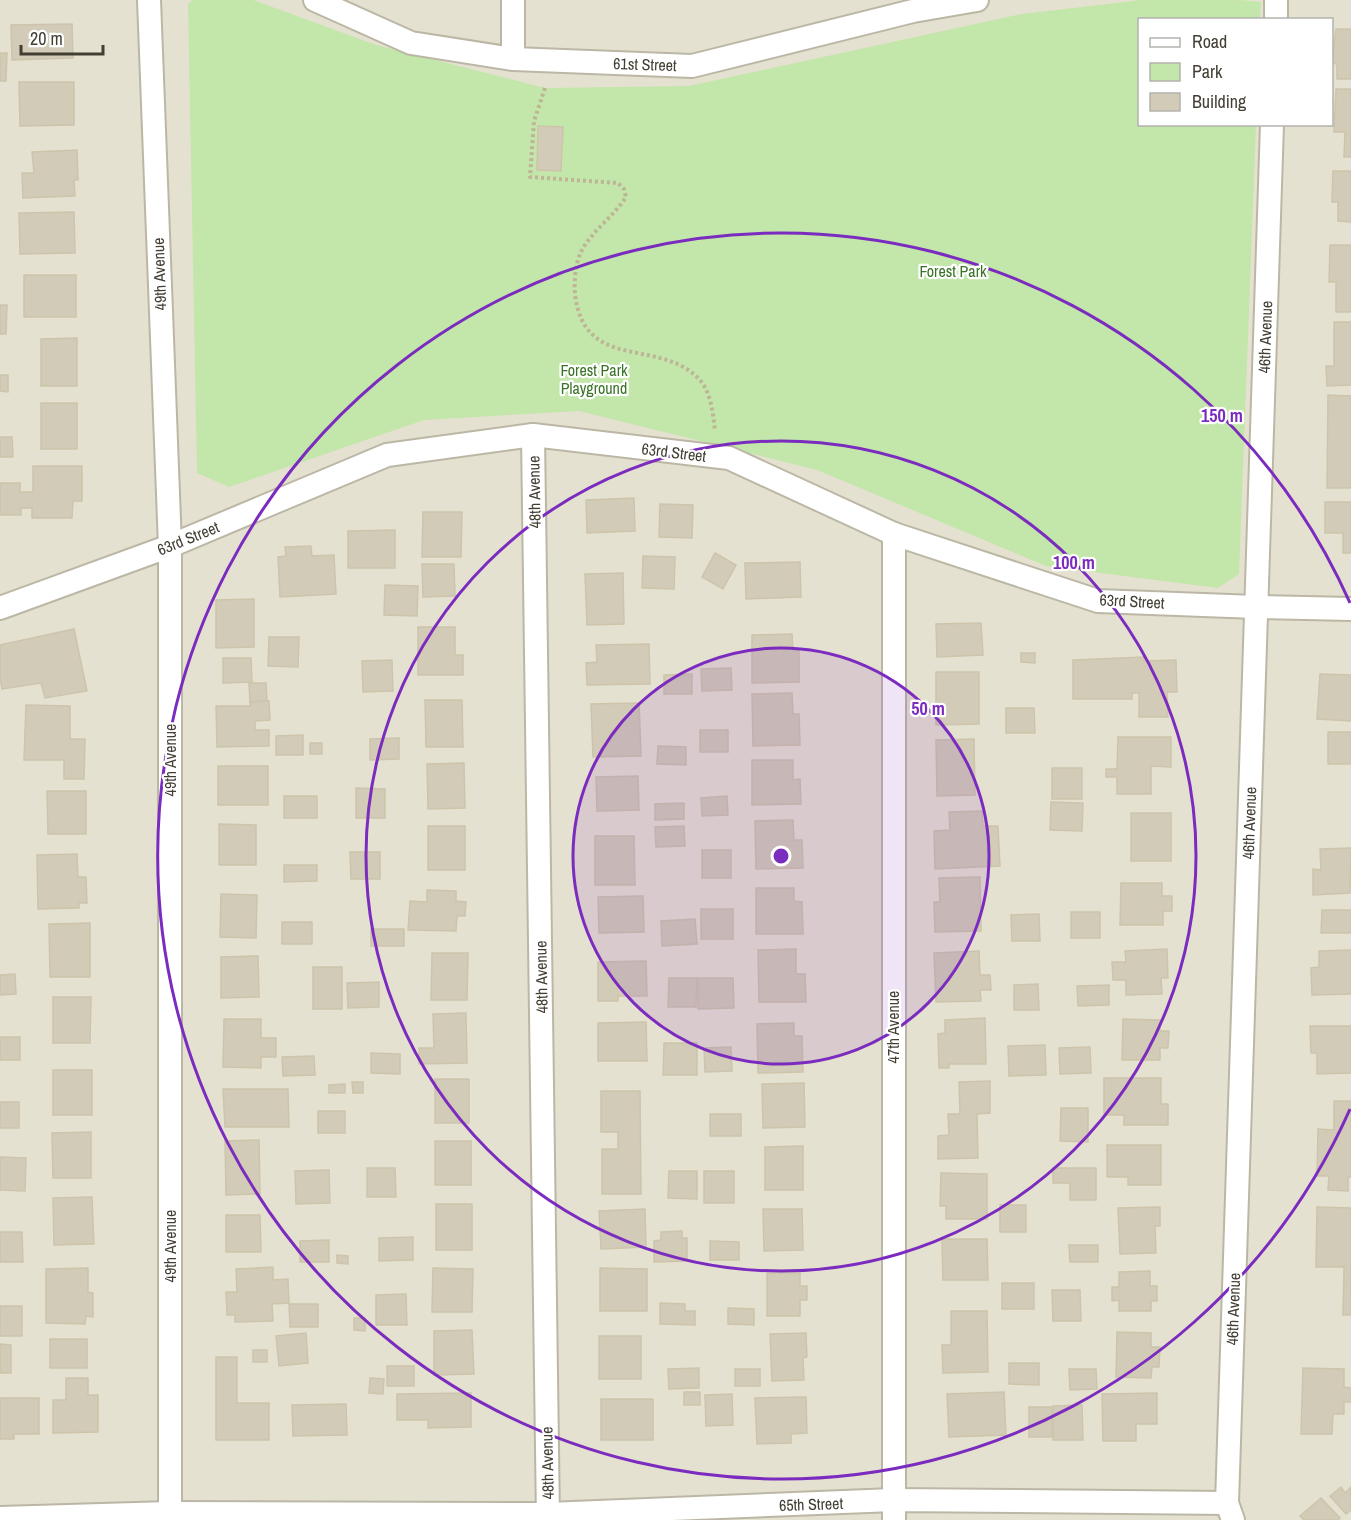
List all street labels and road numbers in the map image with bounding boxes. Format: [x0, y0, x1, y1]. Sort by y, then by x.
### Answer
street label: 61st Street [613, 52, 677, 76]
street label: 49th Avenue [147, 237, 171, 311]
street label: 46th Avenue [1253, 300, 1277, 374]
street label: 63rd Street [640, 437, 708, 467]
street label: 48th Avenue [522, 455, 546, 529]
street label: 63rd Street [154, 516, 223, 560]
street label: 63rd Street [1099, 588, 1165, 614]
street label: 49th Avenue [159, 724, 181, 796]
street label: 46th Avenue [1237, 786, 1261, 860]
street label: 48th Avenue [529, 940, 553, 1014]
street label: 47th Avenue [882, 991, 904, 1063]
street label: 49th Avenue [159, 1210, 181, 1282]
street label: 46th Avenue [1221, 1272, 1245, 1346]
street label: 48th Avenue [535, 1426, 559, 1500]
street label: 65th Street [779, 1492, 844, 1516]

